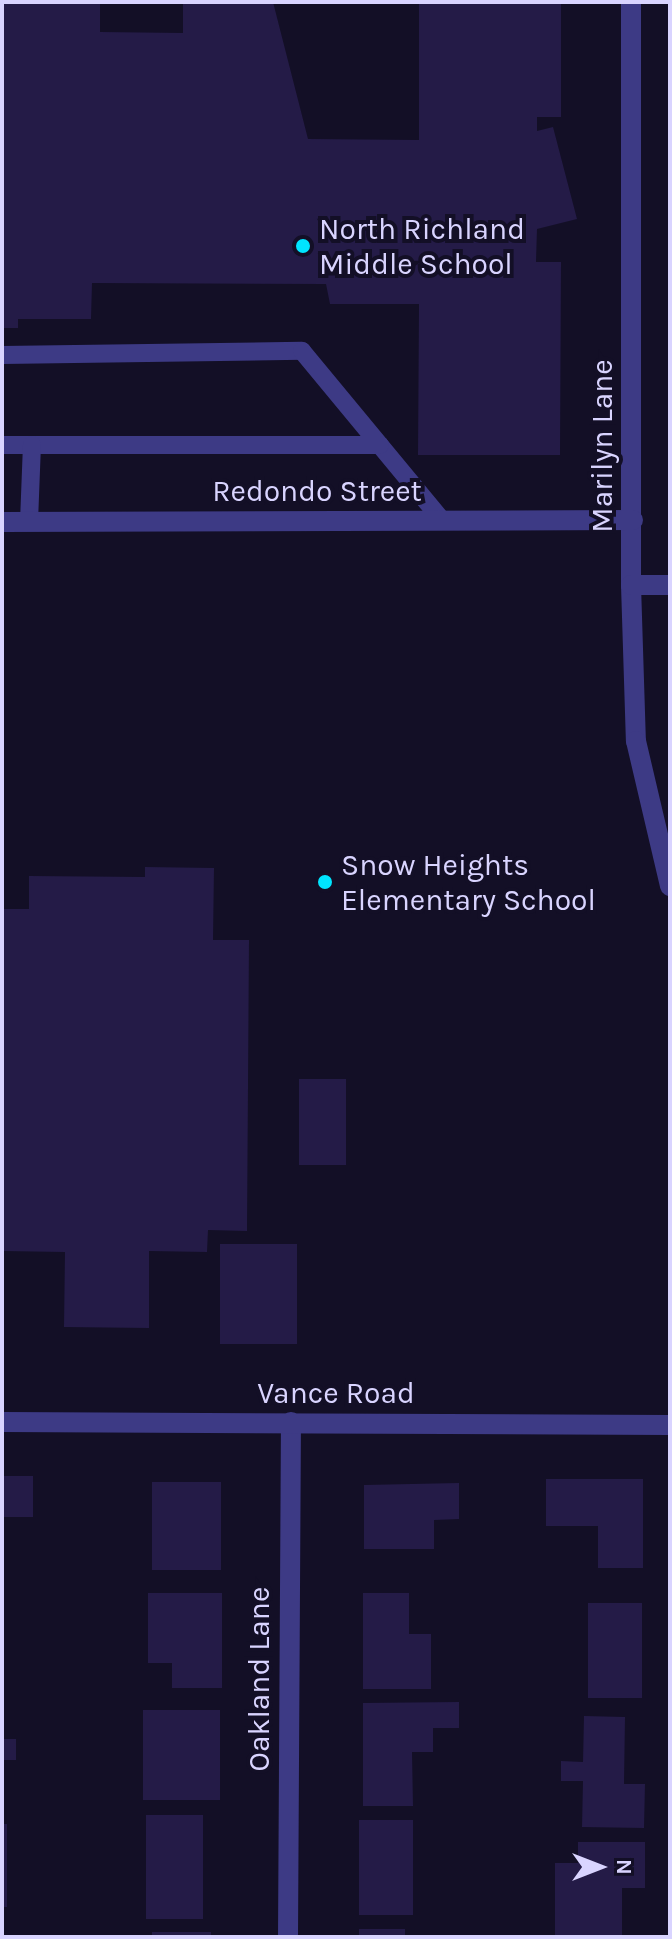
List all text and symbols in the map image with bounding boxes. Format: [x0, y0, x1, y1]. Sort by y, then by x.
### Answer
place label: North Richland Middle School [319, 211, 525, 282]
marker: North Richland Middle School [294, 237, 312, 255]
street label: Marilyn Lane [584, 359, 620, 533]
street label: Redondo Street [212, 473, 422, 509]
place label: Snow Heights Elementary School [341, 847, 596, 918]
marker: Snow Heights Elementary School [316, 873, 334, 891]
street label: Vance Road [257, 1375, 415, 1411]
street label: Oakland Lane [241, 1587, 277, 1771]
north arrow [560, 1827, 640, 1907]
text: N [611, 1859, 637, 1875]

